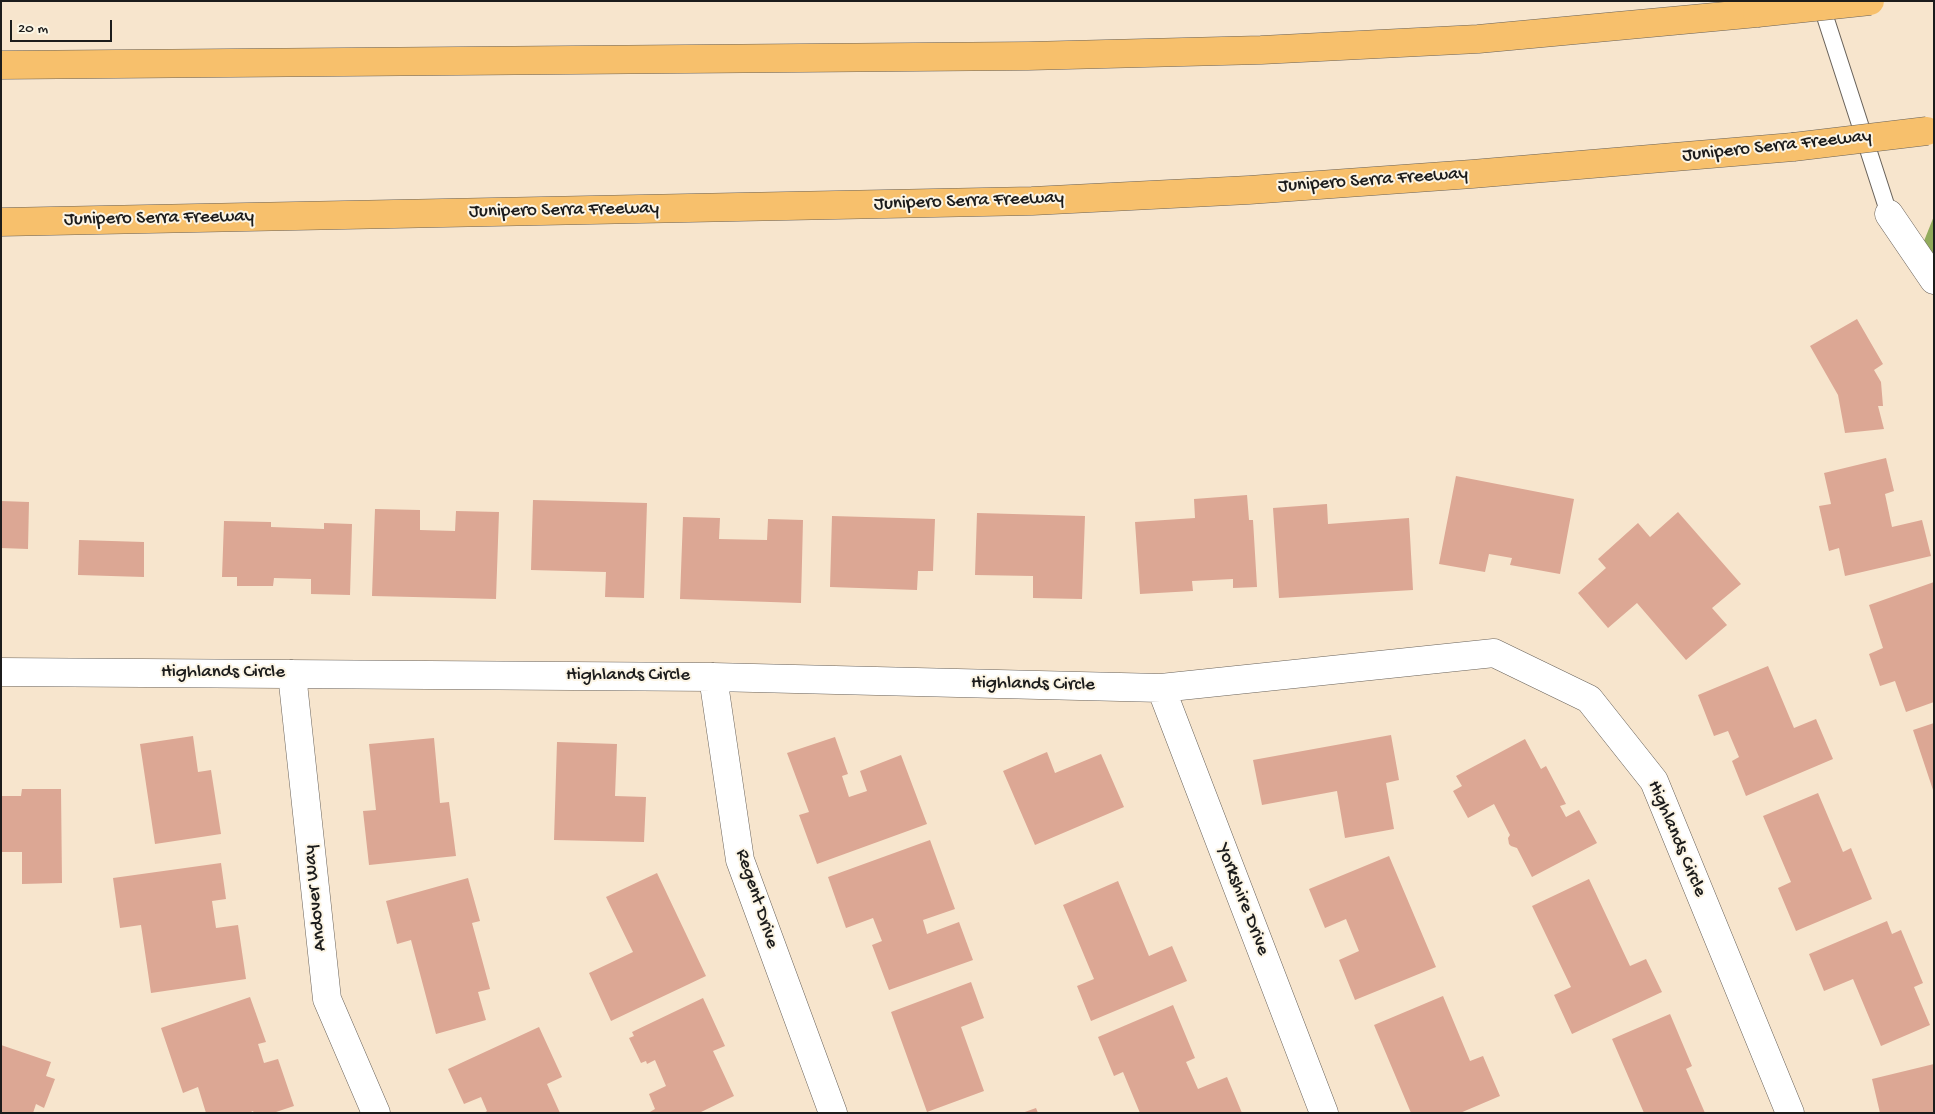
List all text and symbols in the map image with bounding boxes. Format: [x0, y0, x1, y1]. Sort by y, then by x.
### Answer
scale bar [12, 10, 115, 42]
text: 20 m [18, 20, 48, 38]
street label: Junipero Serra Freeway [1681, 126, 1873, 168]
street label: Junipero Serra Freeway [1277, 163, 1469, 199]
street label: Junipero Serra Freeway [874, 187, 1064, 217]
street label: Junipero Serra Freeway [469, 198, 659, 224]
street label: Junipero Serra Freeway [64, 206, 254, 232]
street label: Highlands Circle [161, 662, 285, 684]
street label: Highlands Circle [566, 665, 690, 687]
street label: Highlands Circle [971, 673, 1095, 697]
street label: Highlands Circle [1641, 777, 1711, 901]
street label: Yorkshire Drive [1210, 841, 1274, 959]
street label: Andover Way [299, 844, 333, 952]
street label: Regent Drive [729, 846, 783, 952]

